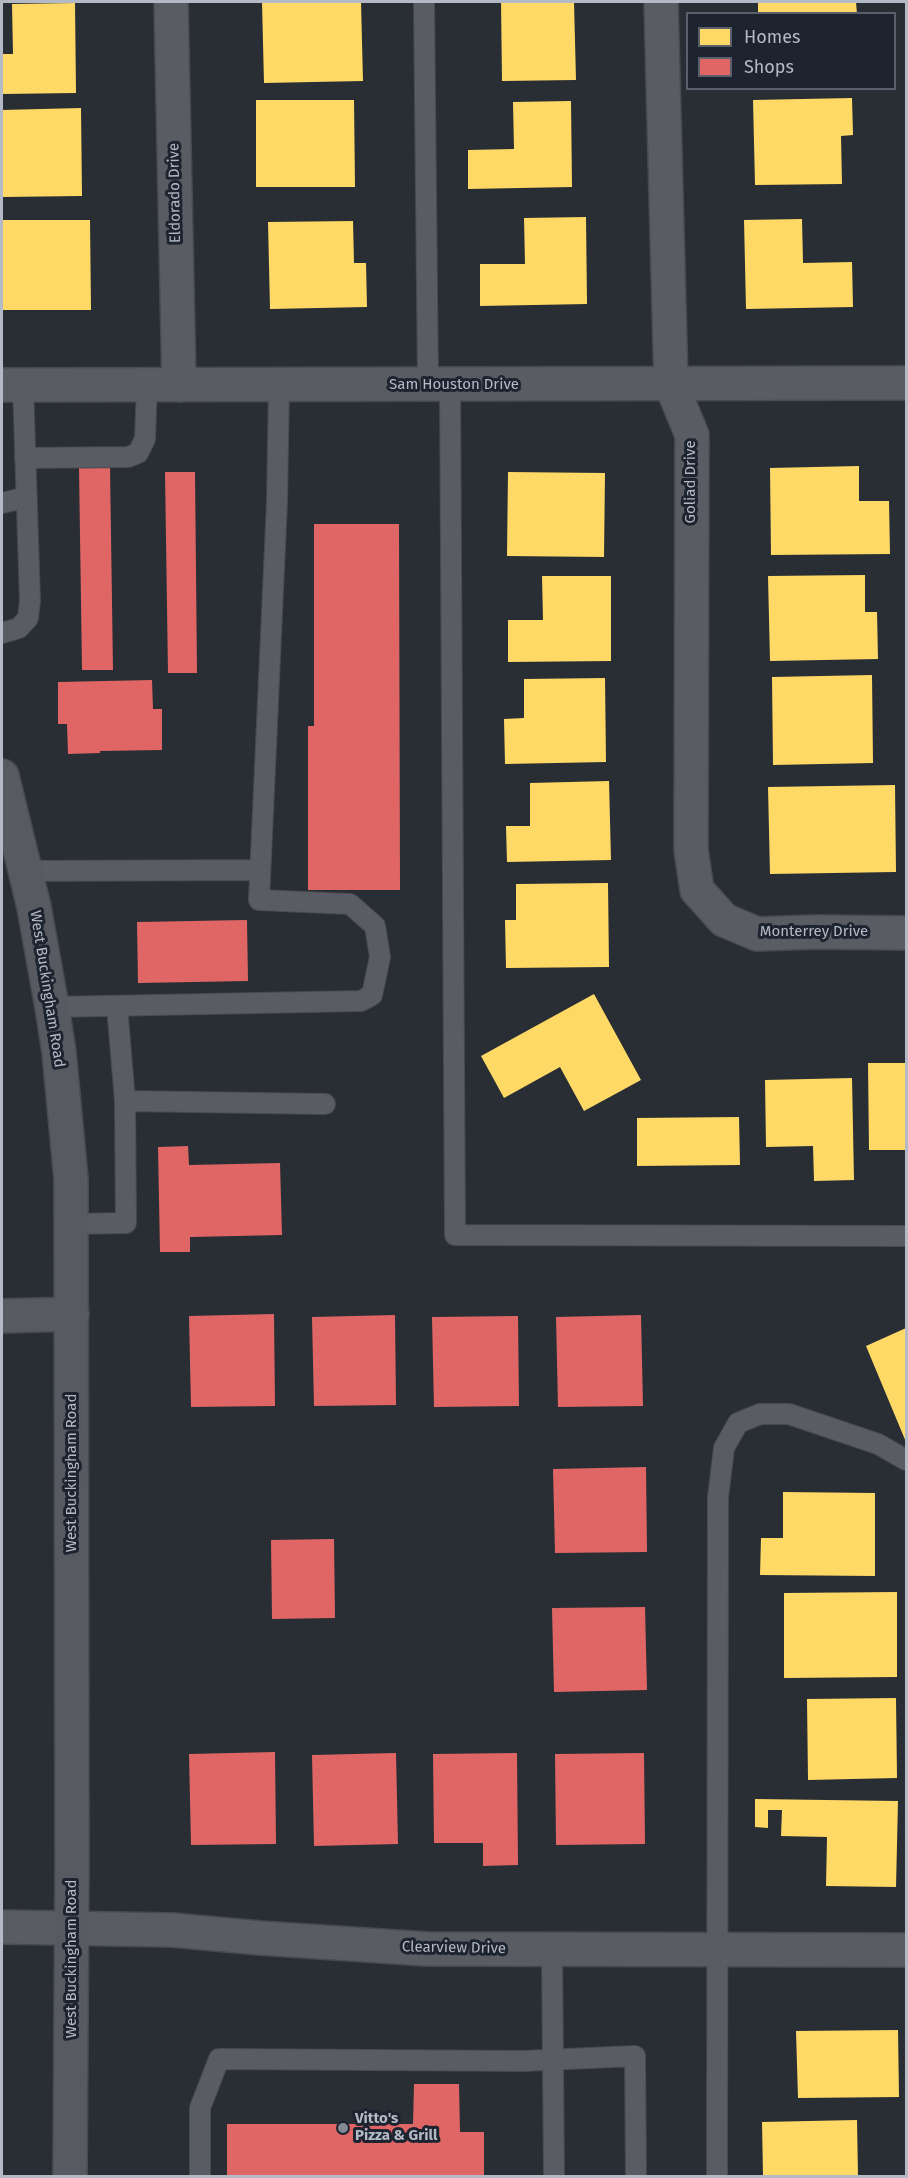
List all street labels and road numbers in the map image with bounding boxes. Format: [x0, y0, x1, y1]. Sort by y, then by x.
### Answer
street label: Eldorado Drive [165, 143, 185, 243]
street label: Sam Houston Drive [389, 376, 519, 394]
street label: Goliad Drive [682, 440, 700, 524]
street label: West Buckingham Road [26, 909, 68, 1069]
street label: Monterrey Drive [760, 923, 868, 941]
street label: West Buckingham Road [63, 1394, 81, 1552]
street label: West Buckingham Road [63, 1880, 81, 2038]
street label: Clearview Drive [402, 1938, 506, 1958]

